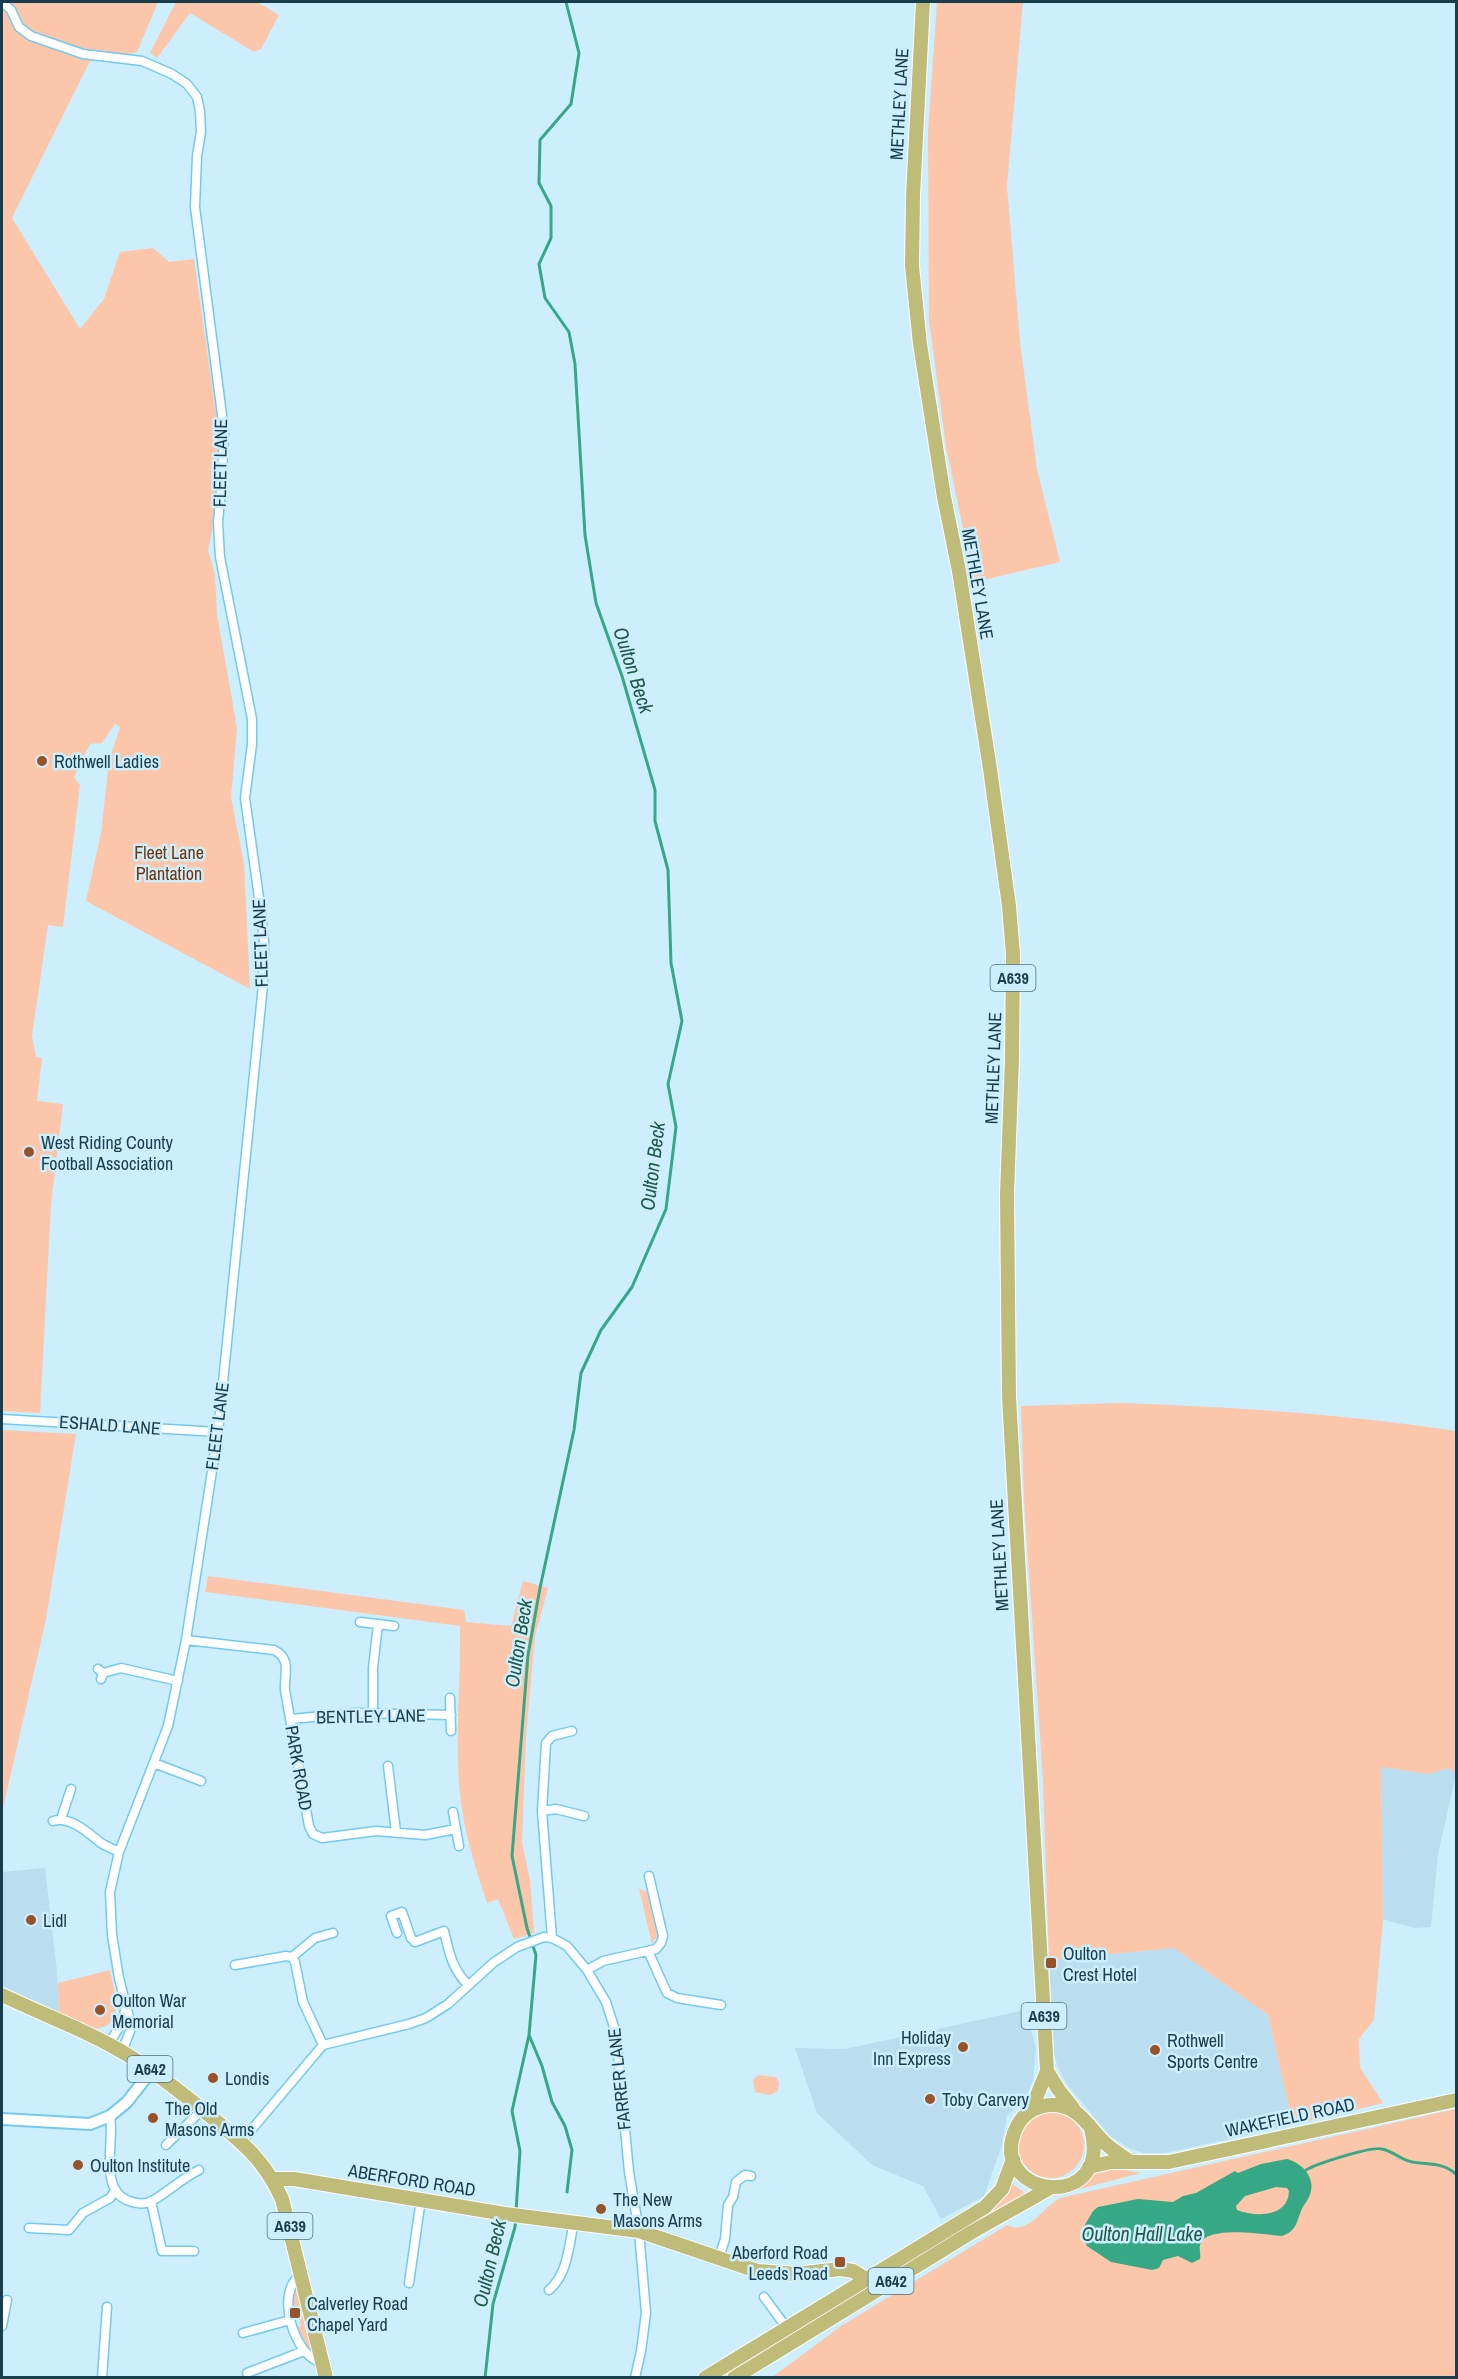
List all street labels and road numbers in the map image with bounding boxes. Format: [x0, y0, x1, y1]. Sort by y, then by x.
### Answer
street label: METHLEY LANE [884, 47, 914, 161]
street label: FLEET LANE [207, 419, 233, 507]
street label: METHLEY LANE [956, 527, 1000, 641]
street label: FLEET LANE [246, 898, 274, 988]
road number: A639 [990, 965, 1036, 991]
street label: METHLEY LANE [979, 1012, 1007, 1124]
street label: FLEET LANE [199, 1381, 235, 1471]
street label: ESHALD LANE [58, 1409, 162, 1441]
street label: METHLEY LANE [984, 1498, 1014, 1612]
street label: BENTLEY LANE [316, 1703, 426, 1729]
street label: PARK ROAD [279, 1724, 319, 1812]
road number: A639 [1022, 2003, 1066, 2029]
street label: FARRER LANE [601, 2027, 637, 2131]
road number: A642 [128, 2056, 172, 2082]
street label: WAKEFIELD ROAD [1223, 2091, 1357, 2143]
street label: ABERFORD ROAD [345, 2157, 478, 2202]
road number: A639 [268, 2213, 312, 2239]
road number: A642 [868, 2268, 914, 2294]

